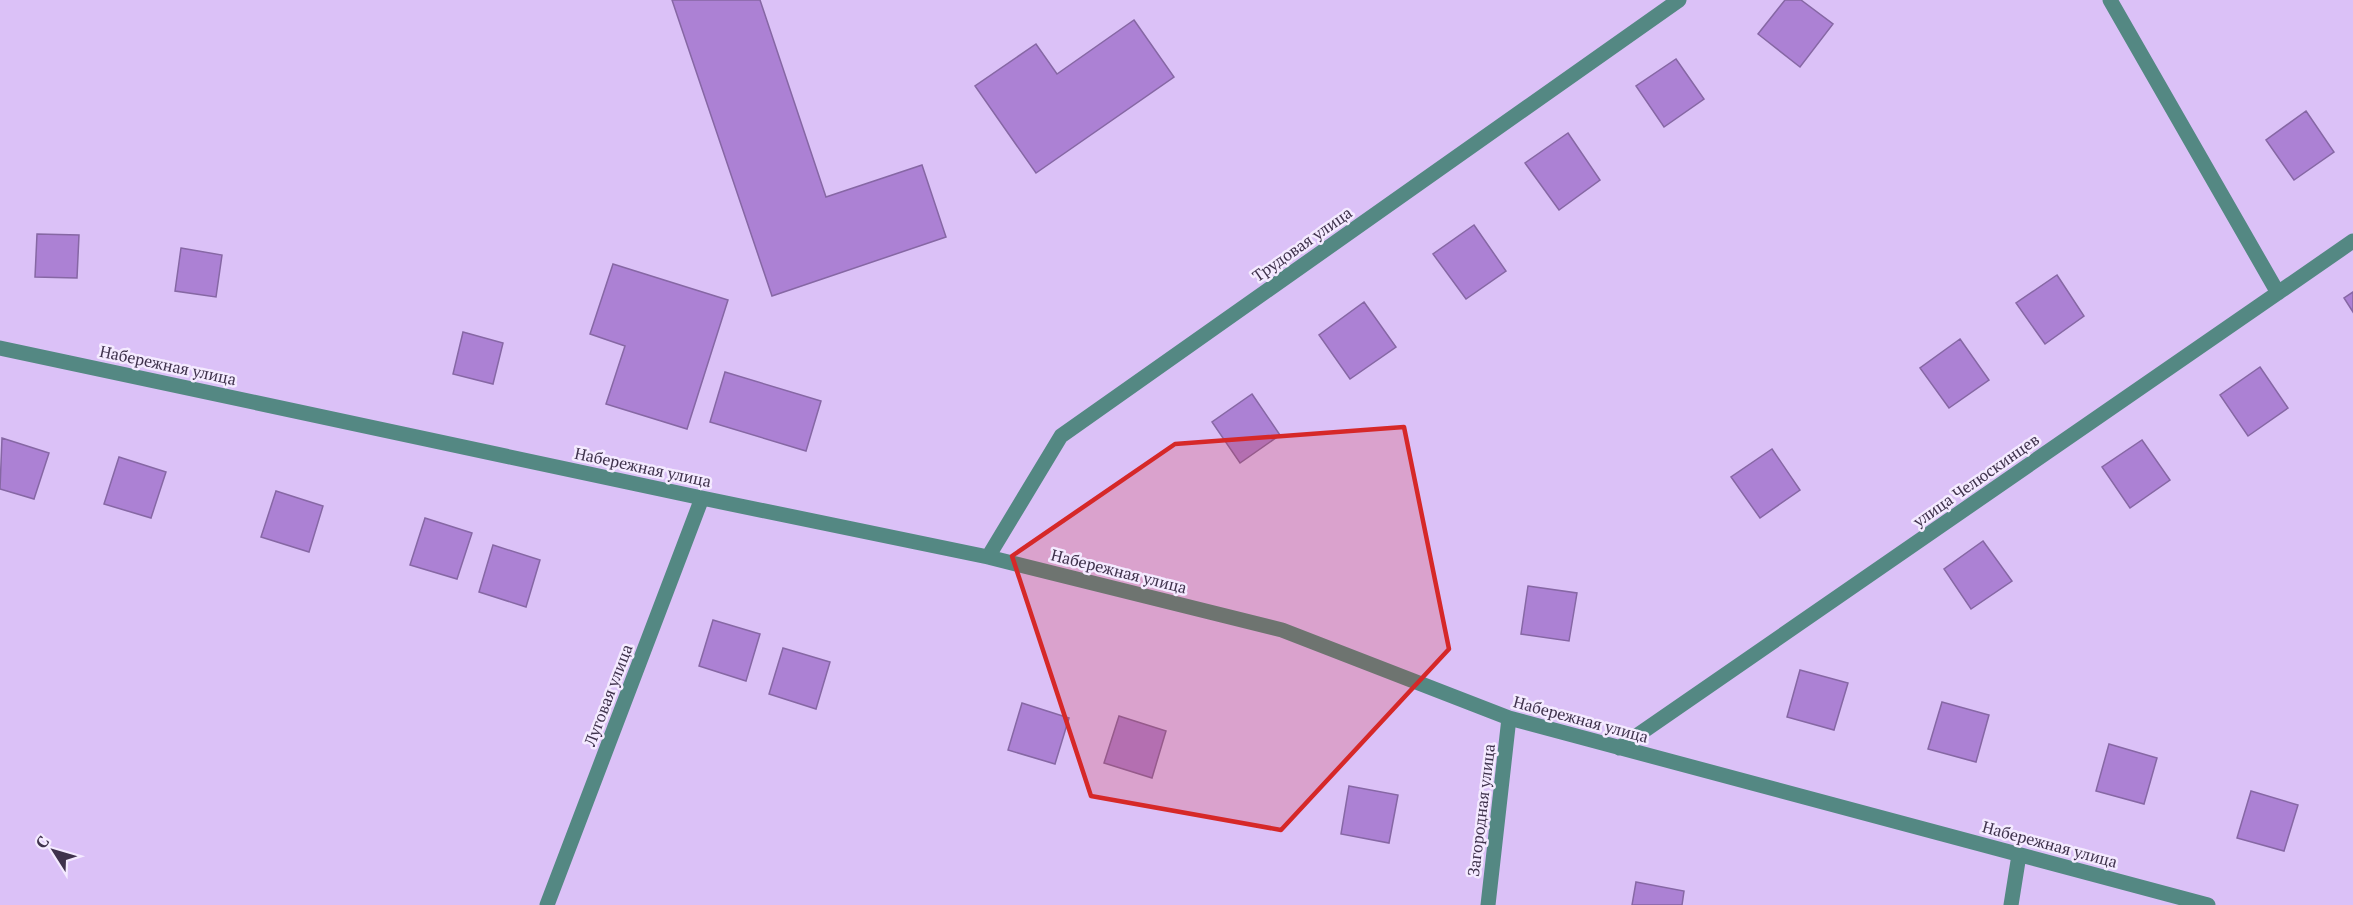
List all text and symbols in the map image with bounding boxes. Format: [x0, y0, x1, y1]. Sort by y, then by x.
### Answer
street label: Трудовая улица [1248, 201, 1356, 287]
street label: Набережная улица [98, 340, 238, 390]
street label: улица Челюскинцев [1908, 428, 2043, 532]
street label: Набережная улица [573, 442, 713, 492]
street label: Набережная улица [1049, 543, 1189, 599]
street label: Луговая улица [578, 641, 637, 750]
street label: Набережная улица [1511, 690, 1651, 748]
street label: Загородная улица [1462, 742, 1500, 878]
street label: Набережная улица [1980, 815, 2120, 873]
north arrow [24, 821, 84, 881]
text: С [30, 831, 54, 853]

